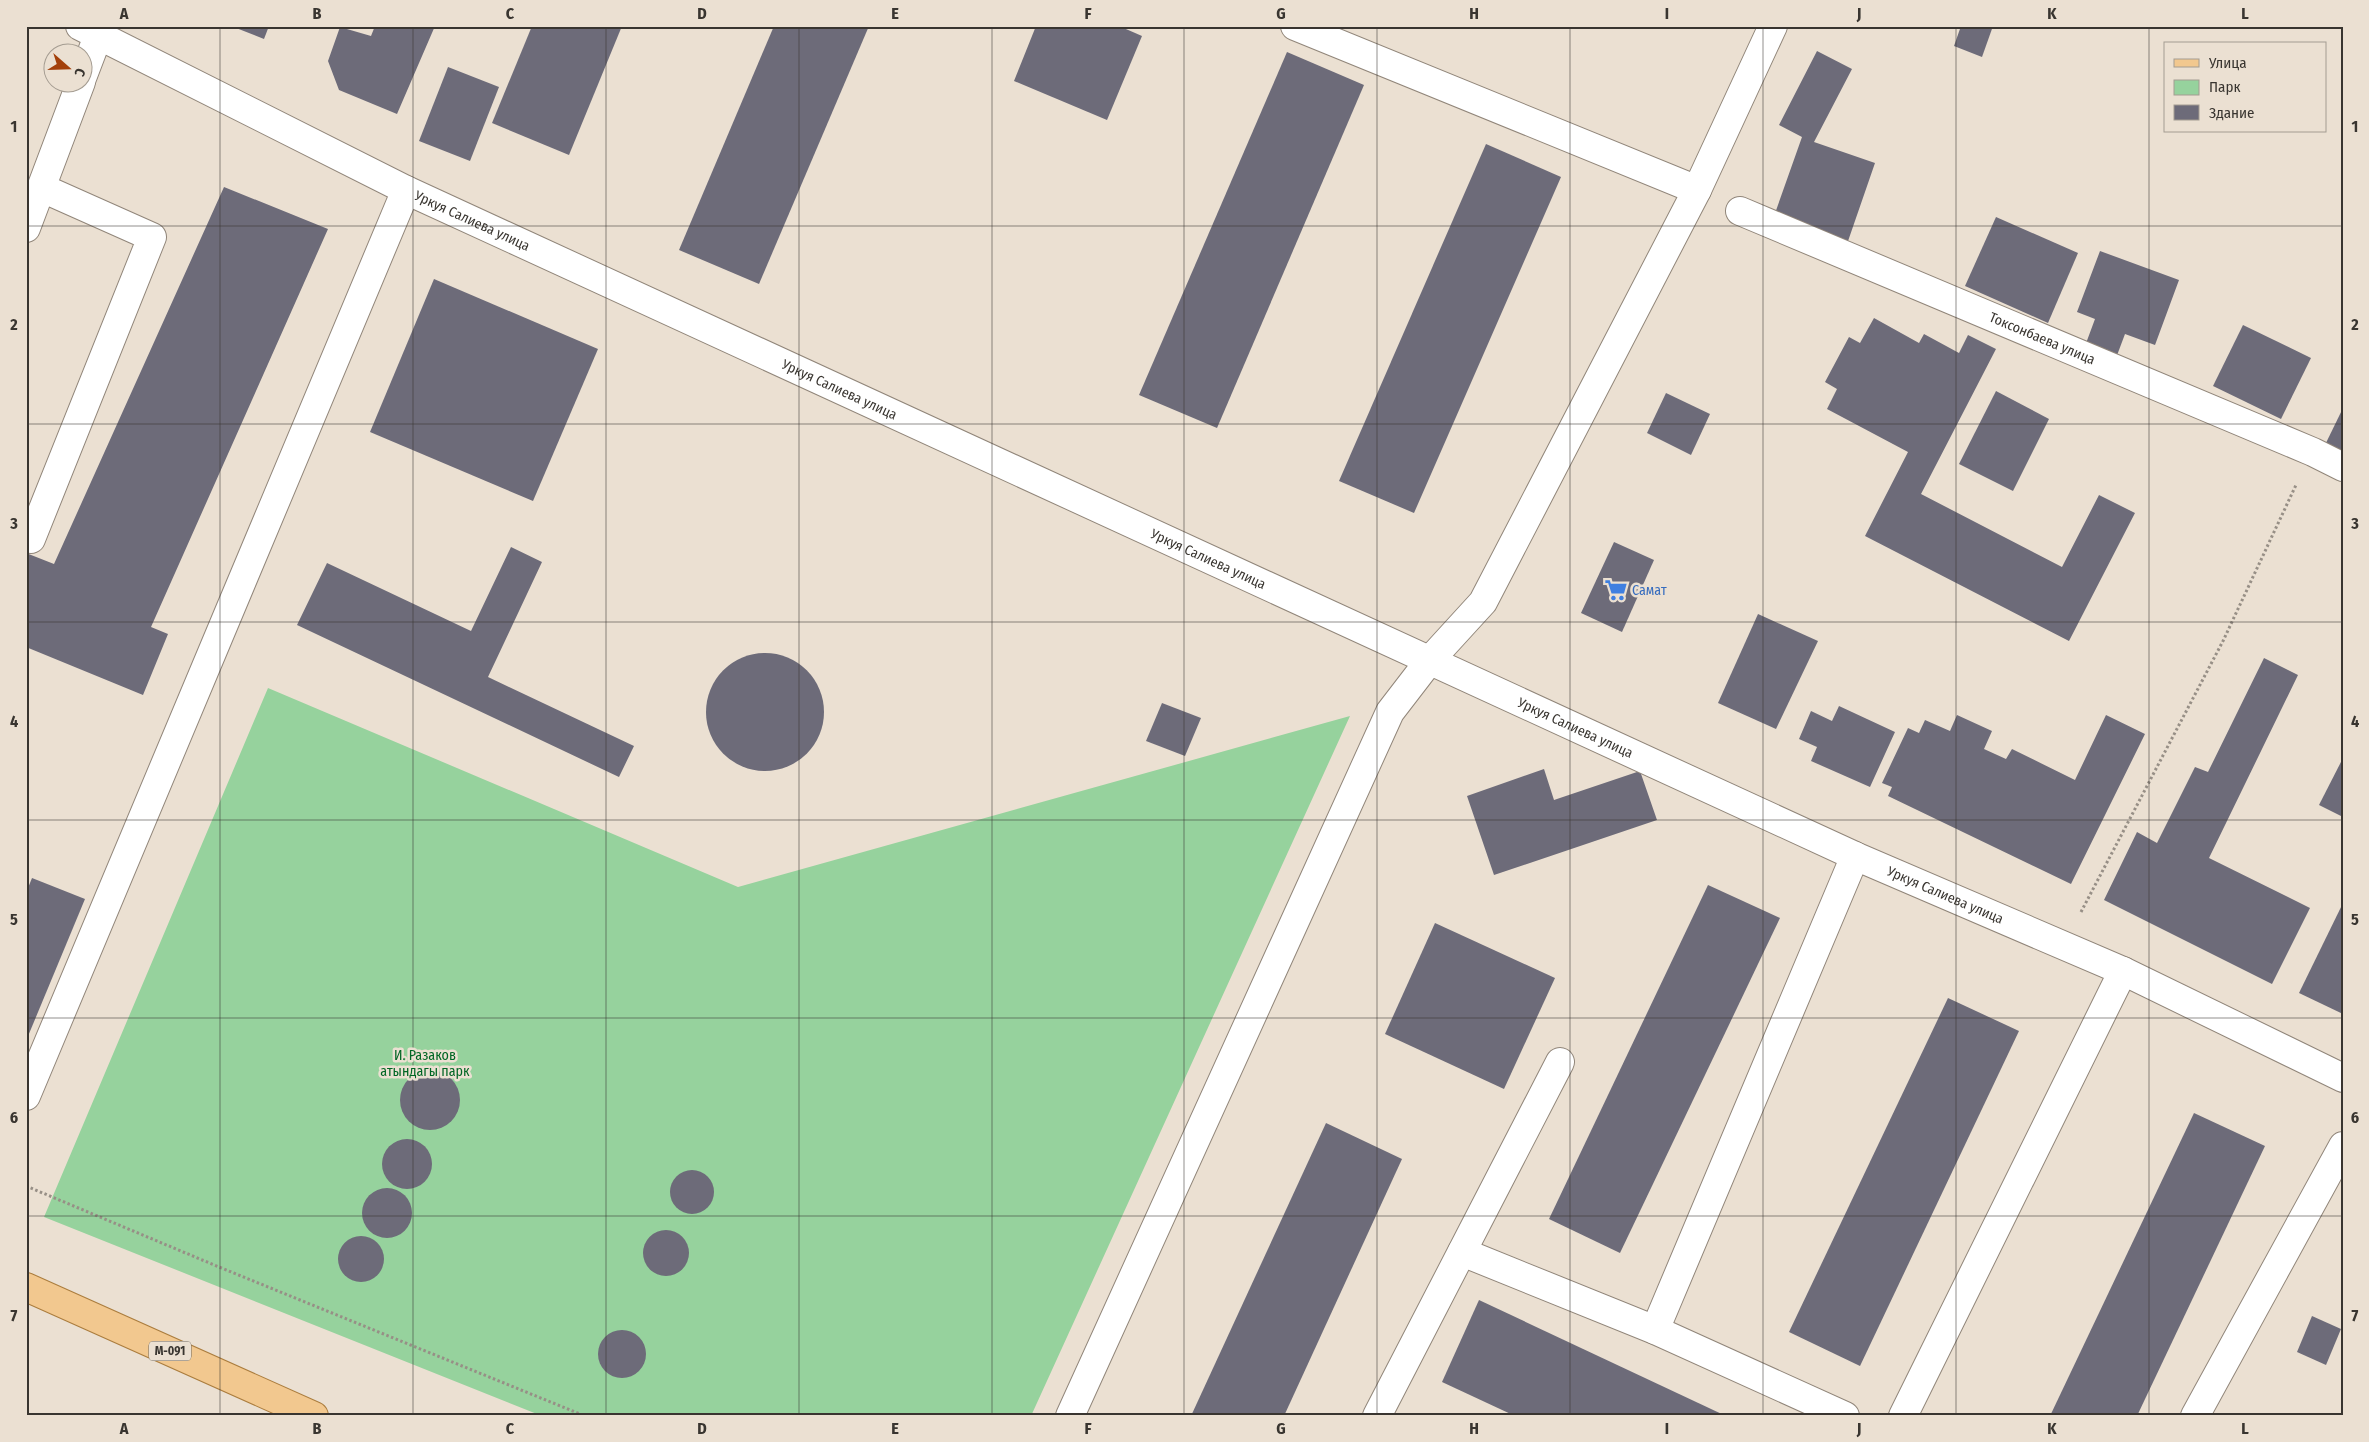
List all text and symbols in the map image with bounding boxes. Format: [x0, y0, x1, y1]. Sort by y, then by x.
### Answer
text: A [119, 4, 129, 23]
text: B [313, 4, 322, 23]
text: C [506, 4, 515, 23]
text: D [697, 4, 707, 23]
text: E [891, 4, 899, 23]
text: F [1084, 4, 1092, 23]
text: G [1276, 4, 1286, 23]
text: H [1469, 4, 1479, 23]
text: I [1665, 4, 1669, 23]
text: J [1856, 4, 1861, 23]
text: K [2047, 4, 2057, 23]
text: L [2241, 4, 2249, 23]
north arrow [42, 42, 92, 92]
legend [2164, 42, 2326, 132]
text: Улица [2208, 54, 2247, 72]
text: С [70, 66, 89, 79]
text: Парк [2209, 78, 2240, 96]
text: Здание [2209, 104, 2255, 122]
text: 1 [11, 117, 17, 136]
text: 1 [2352, 117, 2358, 136]
street label: Уркуя Салиева улица [411, 186, 533, 254]
street label: Токсонбаева улица [1987, 308, 2098, 368]
text: 2 [9, 315, 18, 334]
text: 2 [2350, 315, 2359, 334]
street label: Уркуя Салиева улица [778, 355, 900, 423]
text: 3 [9, 514, 18, 533]
text: 3 [2350, 514, 2359, 533]
street label: Уркуя Салиева улица [1147, 525, 1269, 593]
supermarket icon: Самат [1603, 577, 1629, 603]
place label: Самат [1632, 582, 1667, 599]
street label: Уркуя Салиева улица [1514, 693, 1636, 761]
text: 4 [10, 712, 18, 731]
text: 4 [2351, 712, 2359, 731]
street label: Уркуя Салиева улица [1884, 862, 2006, 927]
text: 5 [10, 910, 18, 929]
text: 5 [2351, 910, 2359, 929]
park label: И. Разаков атындагы парк [380, 1047, 470, 1080]
text: 6 [10, 1108, 18, 1127]
text: 6 [2351, 1108, 2359, 1127]
text: 7 [11, 1306, 18, 1325]
text: 7 [2352, 1306, 2359, 1325]
road number: М-091 [149, 1342, 191, 1360]
text: A [119, 1419, 129, 1438]
text: B [313, 1419, 322, 1438]
text: C [506, 1419, 515, 1438]
text: D [697, 1419, 707, 1438]
text: E [891, 1419, 899, 1438]
text: F [1084, 1419, 1092, 1438]
text: G [1276, 1419, 1286, 1438]
text: H [1469, 1419, 1479, 1438]
text: I [1665, 1419, 1669, 1438]
text: J [1856, 1419, 1861, 1438]
text: K [2047, 1419, 2057, 1438]
text: L [2241, 1419, 2249, 1438]

